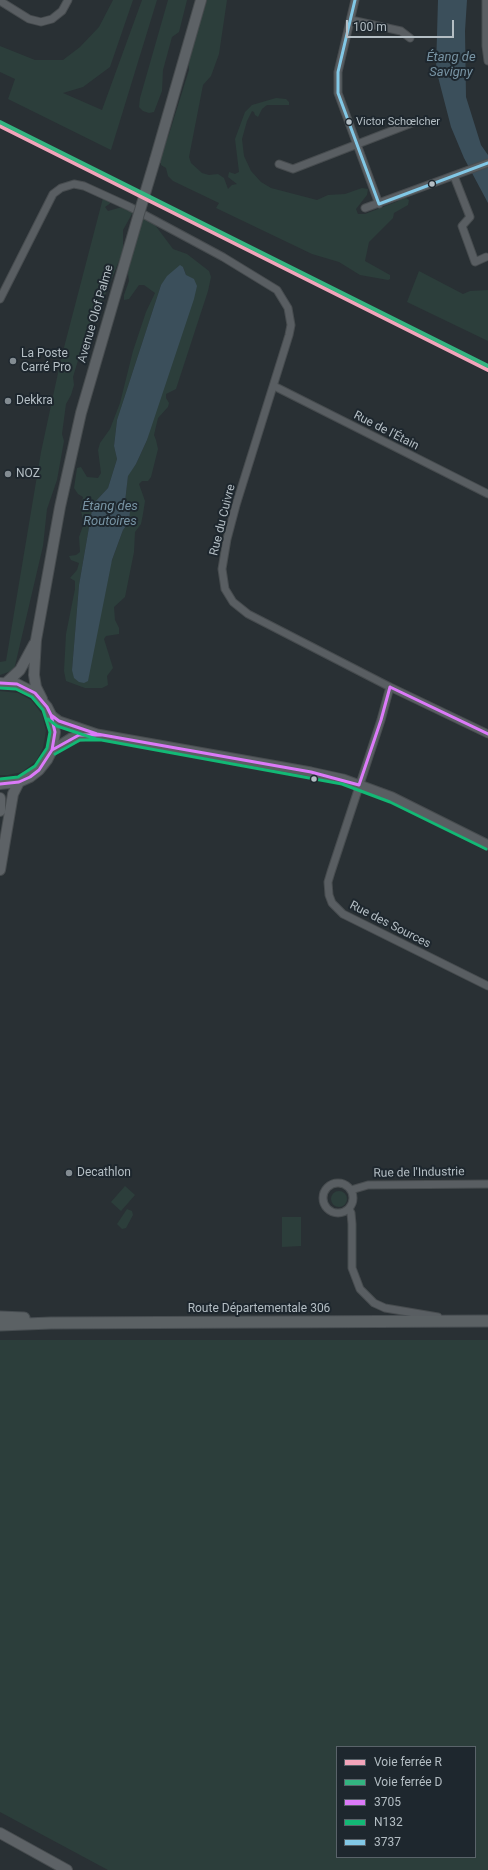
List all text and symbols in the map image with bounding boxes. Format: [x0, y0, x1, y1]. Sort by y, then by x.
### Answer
scale bar [348, 12, 456, 38]
text: 100 m [353, 20, 387, 34]
water label: Étang de Savigny [426, 50, 476, 81]
place label: Victor Schœlcher [356, 115, 440, 129]
marker: Victor Schœlcher [344, 117, 354, 127]
unlabelled marker [427, 179, 437, 189]
street label: Avenue Olof Palme [75, 263, 117, 365]
place label: La Poste Carré Pro [21, 347, 71, 375]
marker: La Poste Carré Pro [8, 356, 18, 366]
place label: Dekkra [16, 394, 53, 408]
marker: Dekkra [3, 396, 13, 406]
street label: Rue de l'Étain [351, 408, 421, 454]
place label: NOZ [16, 467, 40, 481]
marker: NOZ [3, 469, 13, 479]
street label: Rue du Cuivre [207, 483, 239, 557]
water label: Étang des Routoires [82, 499, 138, 530]
unlabelled marker [309, 774, 319, 784]
street label: Rue des Sources [347, 898, 433, 952]
street label: Rue de l'Industrie [373, 1165, 465, 1181]
place label: Decathlon [77, 1166, 131, 1180]
marker: Decathlon [64, 1168, 74, 1178]
street label: Route Départementale 306 [188, 1302, 330, 1316]
legend [336, 1746, 476, 1858]
text: Voie ferrée R [374, 1755, 442, 1769]
text: Voie ferrée D [374, 1775, 442, 1789]
text: 3705 [374, 1795, 401, 1809]
text: N132 [374, 1815, 403, 1829]
text: 3737 [374, 1835, 401, 1849]

